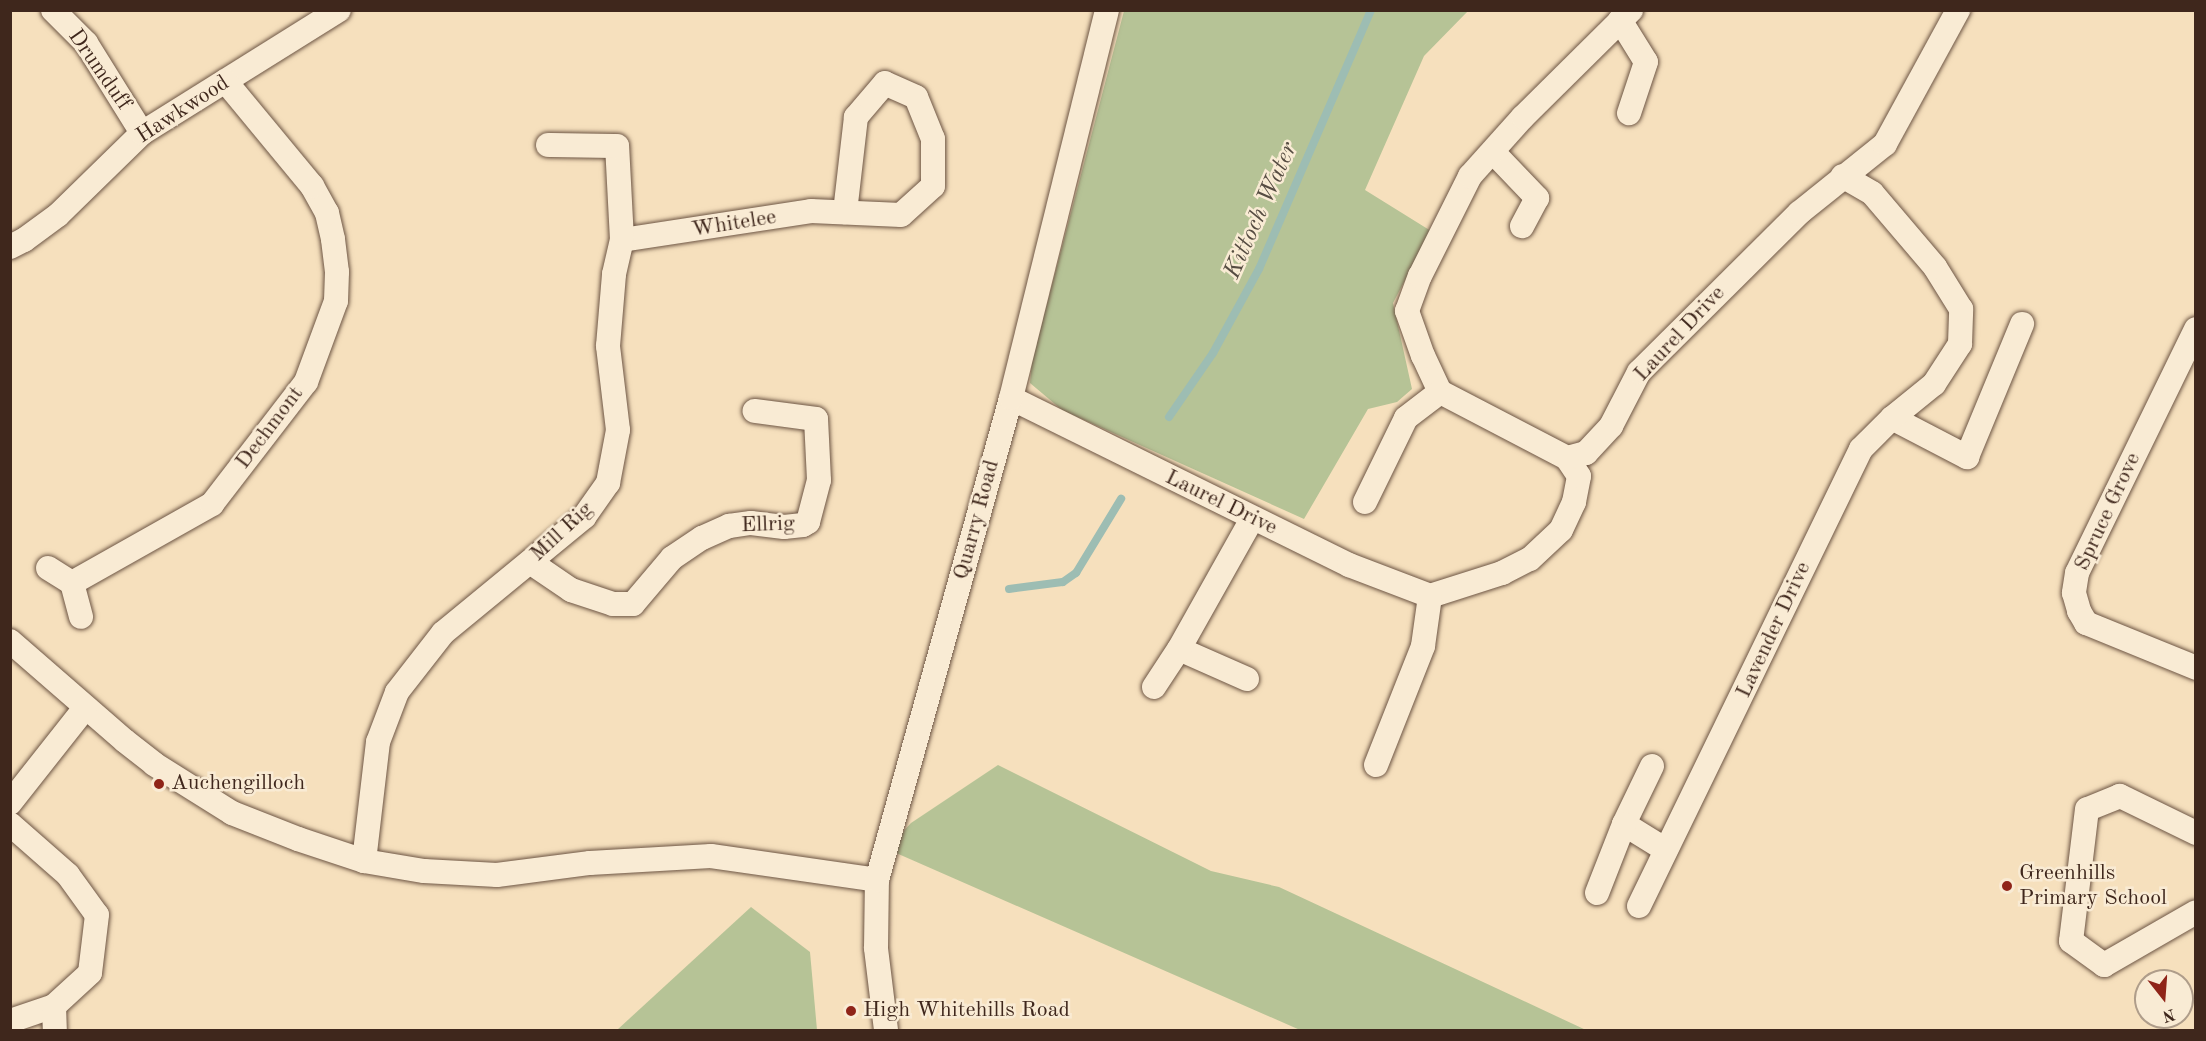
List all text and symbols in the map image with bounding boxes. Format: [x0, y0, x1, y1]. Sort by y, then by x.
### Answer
street label: Drumduff [61, 24, 137, 116]
street label: Hawkwood [132, 70, 234, 150]
water label: Kittoch Water [1219, 138, 1305, 284]
street label: Whitelee [690, 204, 778, 244]
street label: Laurel Drive [1629, 281, 1731, 387]
street label: Dechmont [230, 381, 310, 475]
street label: Spruce Grove [2069, 449, 2147, 575]
street label: Quarry Road [948, 457, 1006, 583]
street label: Laurel Drive [1161, 465, 1281, 541]
street label: Mill Rig [525, 496, 599, 568]
street label: Ellrig [741, 511, 795, 539]
street label: Lavender Drive [1731, 558, 1817, 702]
place label: Auchengilloch [171, 771, 305, 797]
marker: Auchengilloch [152, 777, 166, 791]
place label: Greenhills Primary School [2019, 860, 2167, 912]
marker: Greenhills Primary School [2000, 879, 2014, 893]
north arrow [2134, 969, 2194, 1029]
place label: High Whitehills Road [863, 998, 1070, 1024]
marker: High Whitehills Road [844, 1004, 858, 1018]
text: N [2160, 1005, 2177, 1024]

